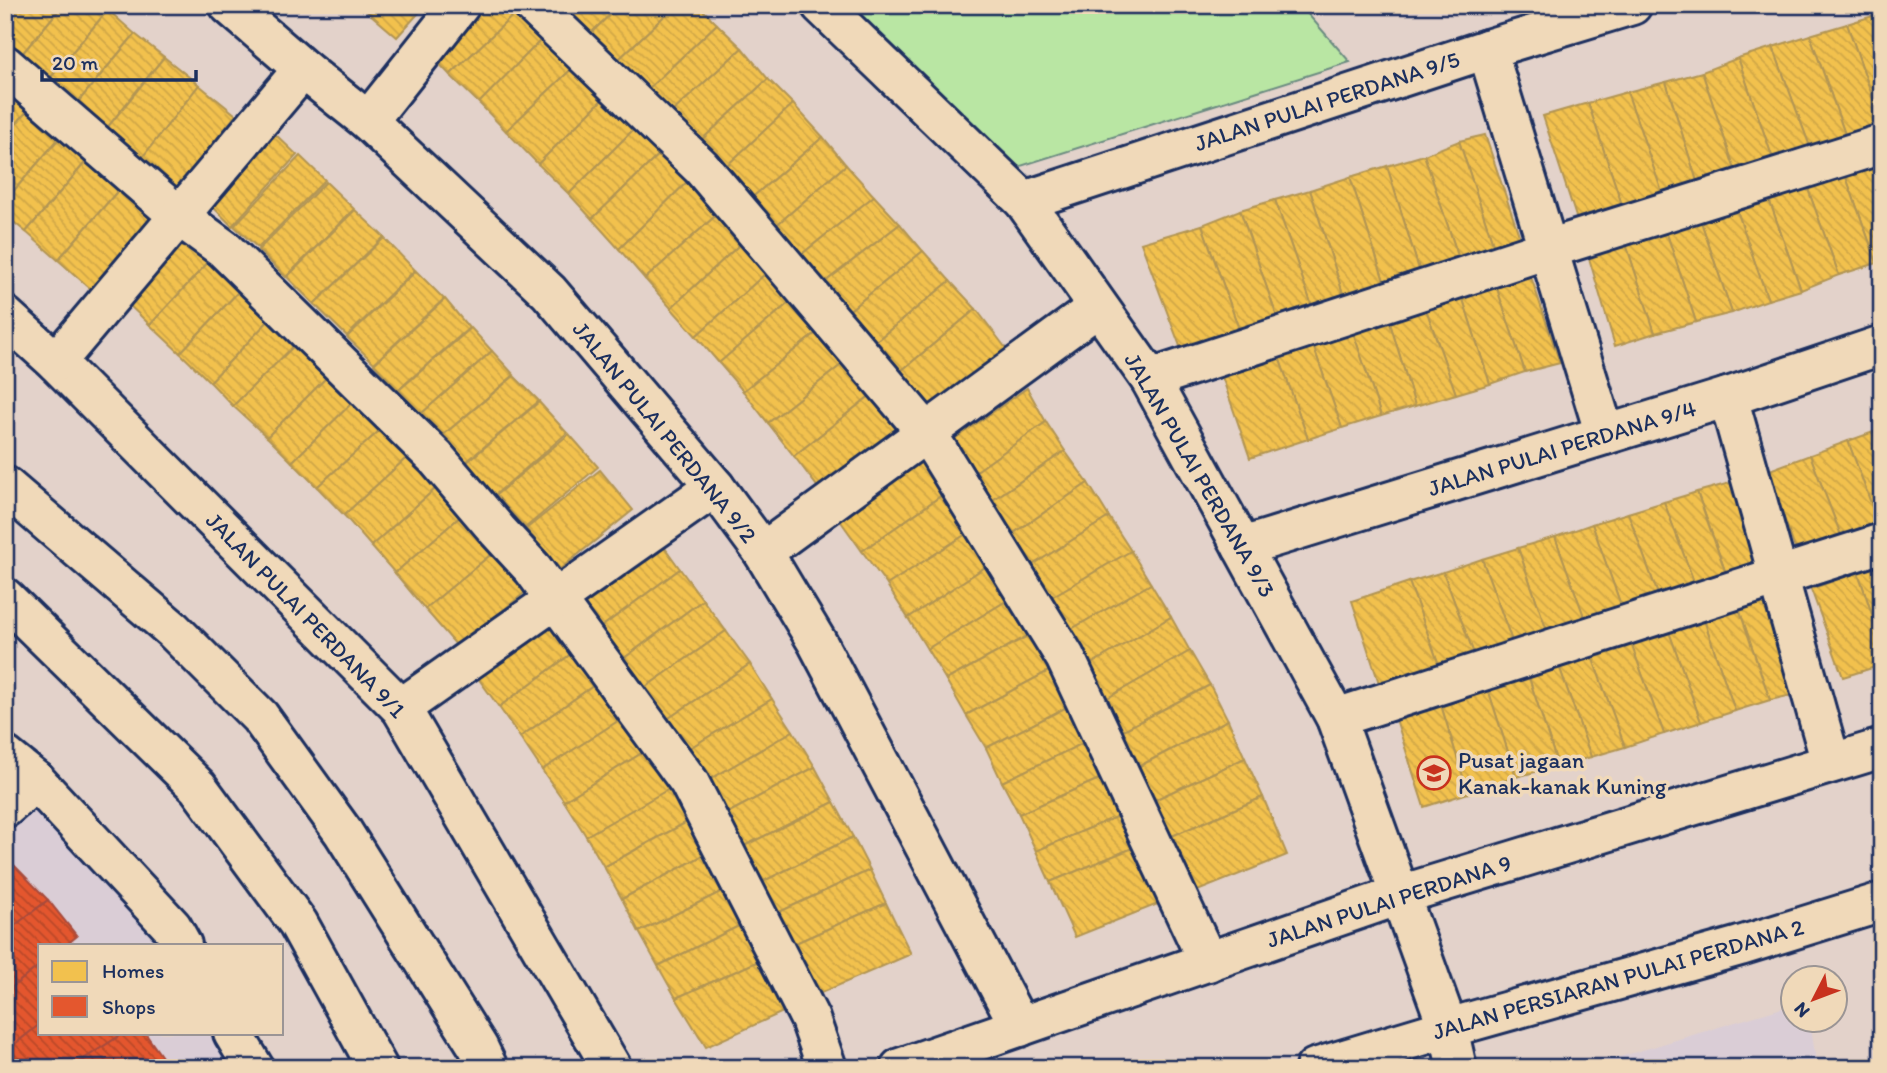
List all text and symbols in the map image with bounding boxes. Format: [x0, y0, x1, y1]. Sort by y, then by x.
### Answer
scale bar [42, 38, 196, 82]
street label: JALAN PULAI PERDANA 9/5 [1191, 45, 1463, 157]
text: 20 m [52, 50, 99, 75]
street label: JALAN PULAI PERDANA 9/2 [567, 316, 763, 548]
street label: JALAN PULAI PERDANA 9/3 [1118, 348, 1282, 602]
street label: JALAN PULAI PERDANA 9/4 [1425, 394, 1700, 502]
street label: JALAN PULAI PERDANA 9/1 [200, 506, 412, 724]
place label: Pusat jagaan Kanak-kanak Kuning [1458, 746, 1667, 800]
school or university icon: Pusat jagaan Kanak-kanak Kuning [1415, 754, 1453, 792]
street label: JALAN PULAI PERDANA 9 [1263, 848, 1515, 954]
street label: JALAN PERSIARAN PULAI PERDANA 2 [1431, 913, 1805, 1045]
legend [38, 944, 284, 1034]
text: Homes [102, 958, 164, 983]
north arrow [1778, 964, 1848, 1034]
text: Shops [102, 994, 156, 1019]

